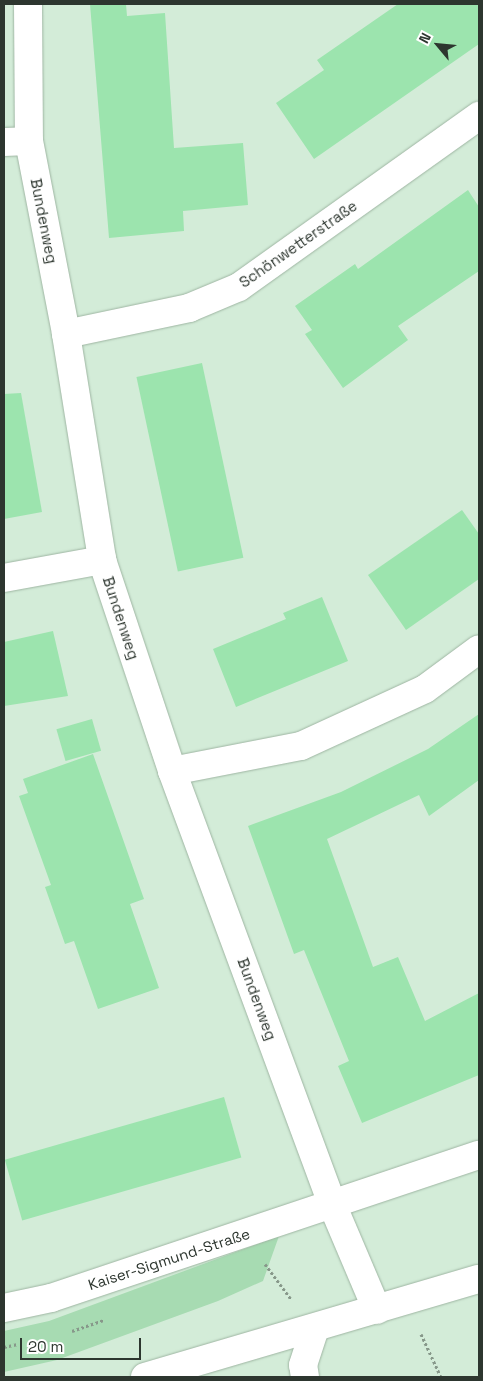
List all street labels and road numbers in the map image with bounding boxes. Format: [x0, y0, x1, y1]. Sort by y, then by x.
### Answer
street label: Bundenweg [27, 177, 61, 265]
street label: Schönwetterstraße [236, 197, 360, 291]
street label: Bundenweg [99, 574, 143, 662]
street label: Bundenweg [234, 955, 280, 1043]
street label: Kaiser-Sigmund-Straße [86, 1224, 252, 1294]

